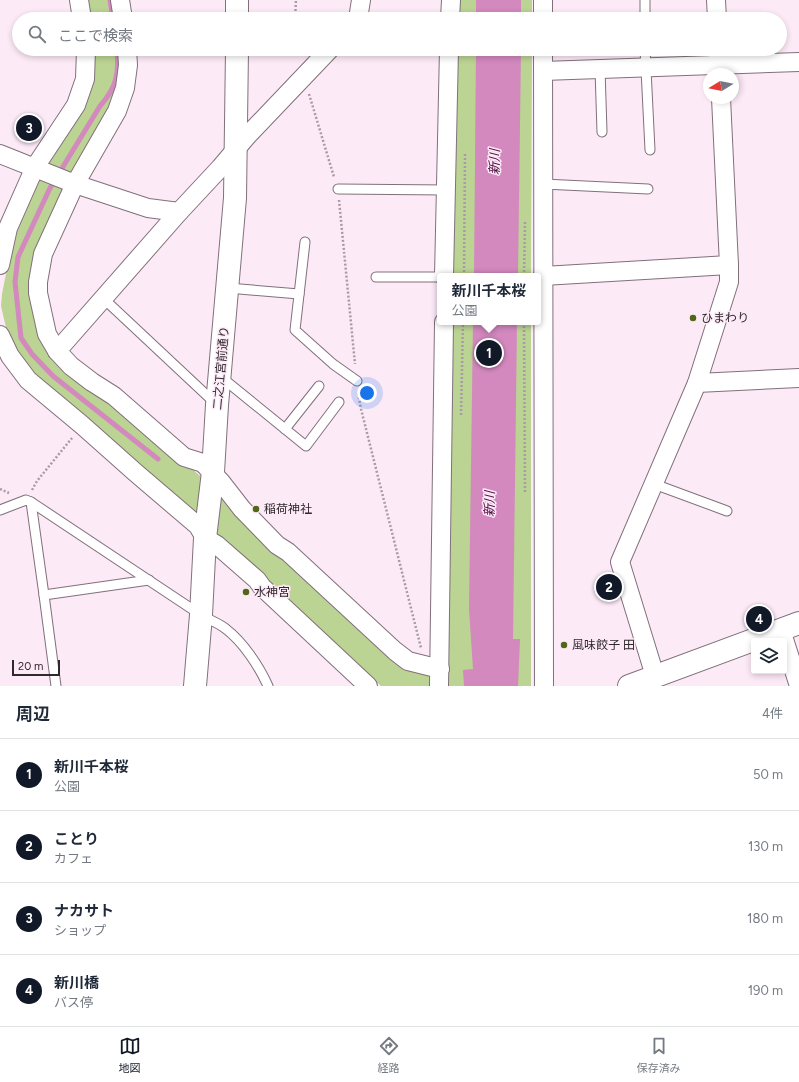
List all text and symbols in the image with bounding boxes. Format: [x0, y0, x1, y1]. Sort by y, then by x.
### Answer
search box [12, 12, 787, 56]
icon: search [26, 23, 48, 45]
text: ここで検索 [58, 27, 133, 45]
north arrow [703, 68, 739, 104]
pin: 3 [16, 113, 42, 143]
water label: 新川 [487, 147, 502, 175]
popup [437, 273, 541, 325]
text: 新川千本桜 [451, 282, 527, 300]
text: 公園 [451, 303, 478, 318]
place label: ひまわり [701, 311, 749, 325]
marker: ひまわり [688, 313, 698, 323]
street label: 二之江宮前通り [210, 326, 232, 410]
pin: 1 [476, 338, 502, 368]
your location [357, 383, 377, 403]
water label: 新川 [482, 489, 497, 517]
place label: 稲荷神社 [264, 502, 312, 516]
marker: 稲荷神社 [251, 504, 261, 514]
pin: 2 [596, 572, 622, 602]
place label: 水神宮 [254, 585, 290, 599]
marker: 水神宮 [241, 587, 251, 597]
pin: 4 [746, 604, 772, 634]
place label: 風味餃子 田 [572, 638, 635, 652]
map controls [751, 638, 787, 674]
button: layers [751, 638, 787, 674]
marker: 風味餃子 田 [559, 640, 569, 650]
scale bar [12, 658, 60, 677]
text: 20 m [18, 660, 43, 673]
text: 周辺 [16, 704, 50, 724]
text: 4件 [762, 706, 783, 721]
text: 新川千本桜 [54, 758, 129, 776]
text: 1 [26, 767, 32, 782]
text: 50 m [753, 767, 783, 782]
text: 公園 [54, 779, 80, 794]
text: ことり [54, 830, 99, 848]
text: 2 [25, 839, 33, 854]
text: 130 m [748, 839, 783, 854]
text: カフェ [54, 851, 93, 866]
text: ナカサト [54, 902, 114, 920]
text: 3 [25, 911, 33, 926]
text: 180 m [747, 911, 783, 926]
text: ショップ [54, 923, 106, 938]
text: 新川橋 [54, 974, 99, 992]
text: 4 [25, 983, 33, 998]
text: 190 m [748, 983, 783, 998]
text: バス停 [54, 995, 93, 1010]
tab: 地図 [119, 1035, 141, 1075]
tab: 経路 [378, 1035, 400, 1075]
tab: 保存済み [637, 1035, 681, 1075]

